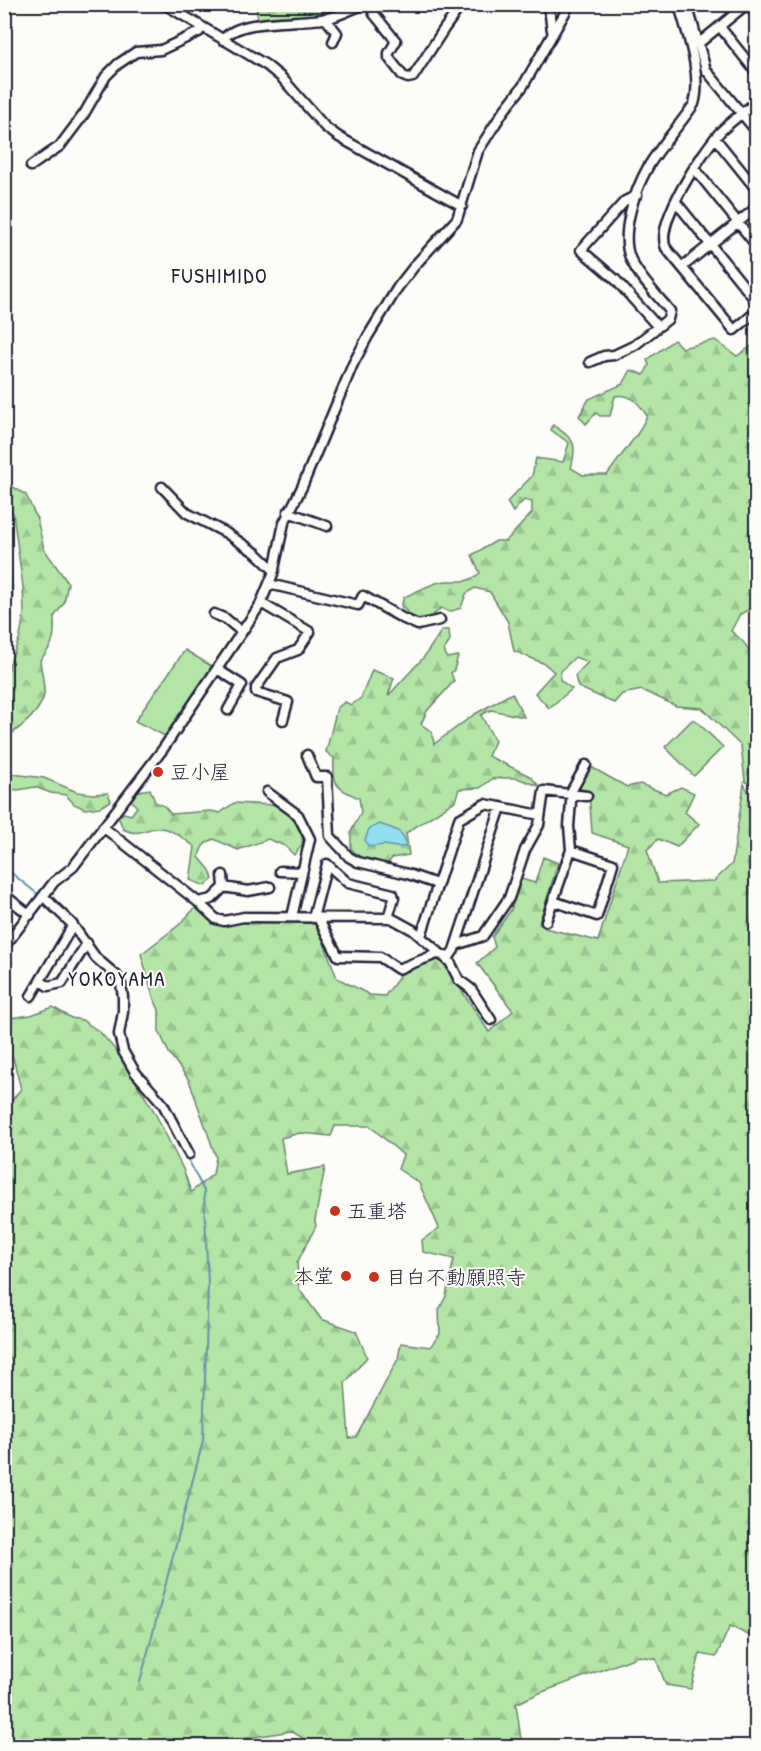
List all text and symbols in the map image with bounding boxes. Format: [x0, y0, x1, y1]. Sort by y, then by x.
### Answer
district label: FUSHIMIDO [171, 261, 268, 290]
place label: 豆小屋 [170, 758, 230, 785]
marker: 豆小屋 [151, 765, 165, 779]
district label: YOKOYAMA [68, 964, 166, 993]
place label: 五重塔 [347, 1197, 407, 1224]
marker: 五重塔 [328, 1204, 342, 1218]
place label: 本堂 [294, 1262, 334, 1289]
place label: 目白不動願照寺 [386, 1263, 526, 1290]
marker: 本堂 [339, 1269, 353, 1283]
marker: 目白不動願照寺 [367, 1270, 381, 1284]

